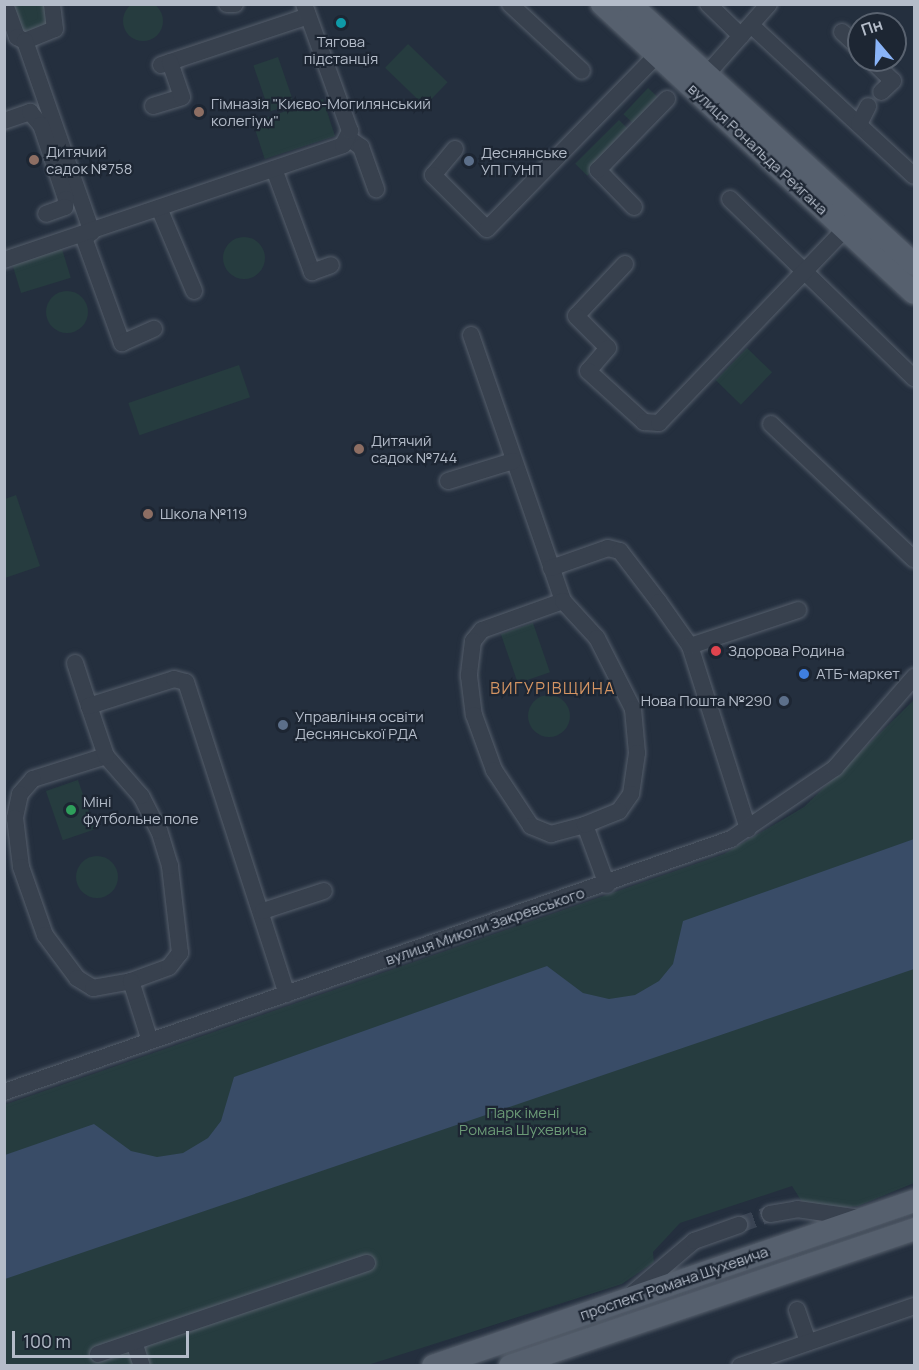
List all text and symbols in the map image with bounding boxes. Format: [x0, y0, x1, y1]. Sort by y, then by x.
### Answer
north arrow [847, 12, 907, 72]
text: Пн [858, 13, 886, 41]
marker: Тягова пiдстанцiя [334, 16, 348, 30]
place label: Тягова пiдстанцiя [304, 32, 378, 67]
street label: вулиця Рональда Рейгана [685, 80, 831, 218]
place label: Гімназія "Києво-Могилянський колегіум" [211, 94, 431, 129]
marker: Гімназія "Києво-Могилянський колегіум" [192, 105, 206, 119]
place label: Дитячий садок №758 [46, 142, 132, 177]
place label: Деснянське УП ГУНП [481, 143, 567, 178]
marker: Дитячий садок №758 [27, 153, 41, 167]
marker: Деснянське УП ГУНП [462, 154, 476, 168]
place label: Дитячий садок №744 [371, 431, 457, 466]
marker: Дитячий садок №744 [352, 442, 366, 456]
place label: Школа №119 [160, 505, 247, 523]
marker: Школа №119 [141, 507, 155, 521]
place label: Здорова Родина [728, 642, 845, 660]
marker: Здорова Родина [709, 644, 723, 658]
place label: АТБ-маркет [816, 665, 900, 683]
marker: АТБ-маркет [797, 667, 811, 681]
district label: ВИГУРІВЩИНА [490, 678, 616, 698]
place label: Нова Пошта №290 [641, 692, 772, 710]
marker: Нова Пошта №290 [777, 694, 791, 708]
place label: Управління освіти Деснянської РДА [295, 707, 424, 742]
marker: Управління освіти Деснянської РДА [276, 718, 290, 732]
place label: Міні футбольне поле [83, 792, 198, 827]
marker: Міні футбольне поле [64, 803, 78, 817]
street label: вулиця Миколи Закревського [383, 883, 587, 969]
park label: Парк імені Романа Шухевича [459, 1103, 587, 1138]
street label: проспект Романа Шухевича [578, 1242, 770, 1324]
scale bar [15, 1319, 192, 1357]
text: 100 m [23, 1329, 71, 1353]

